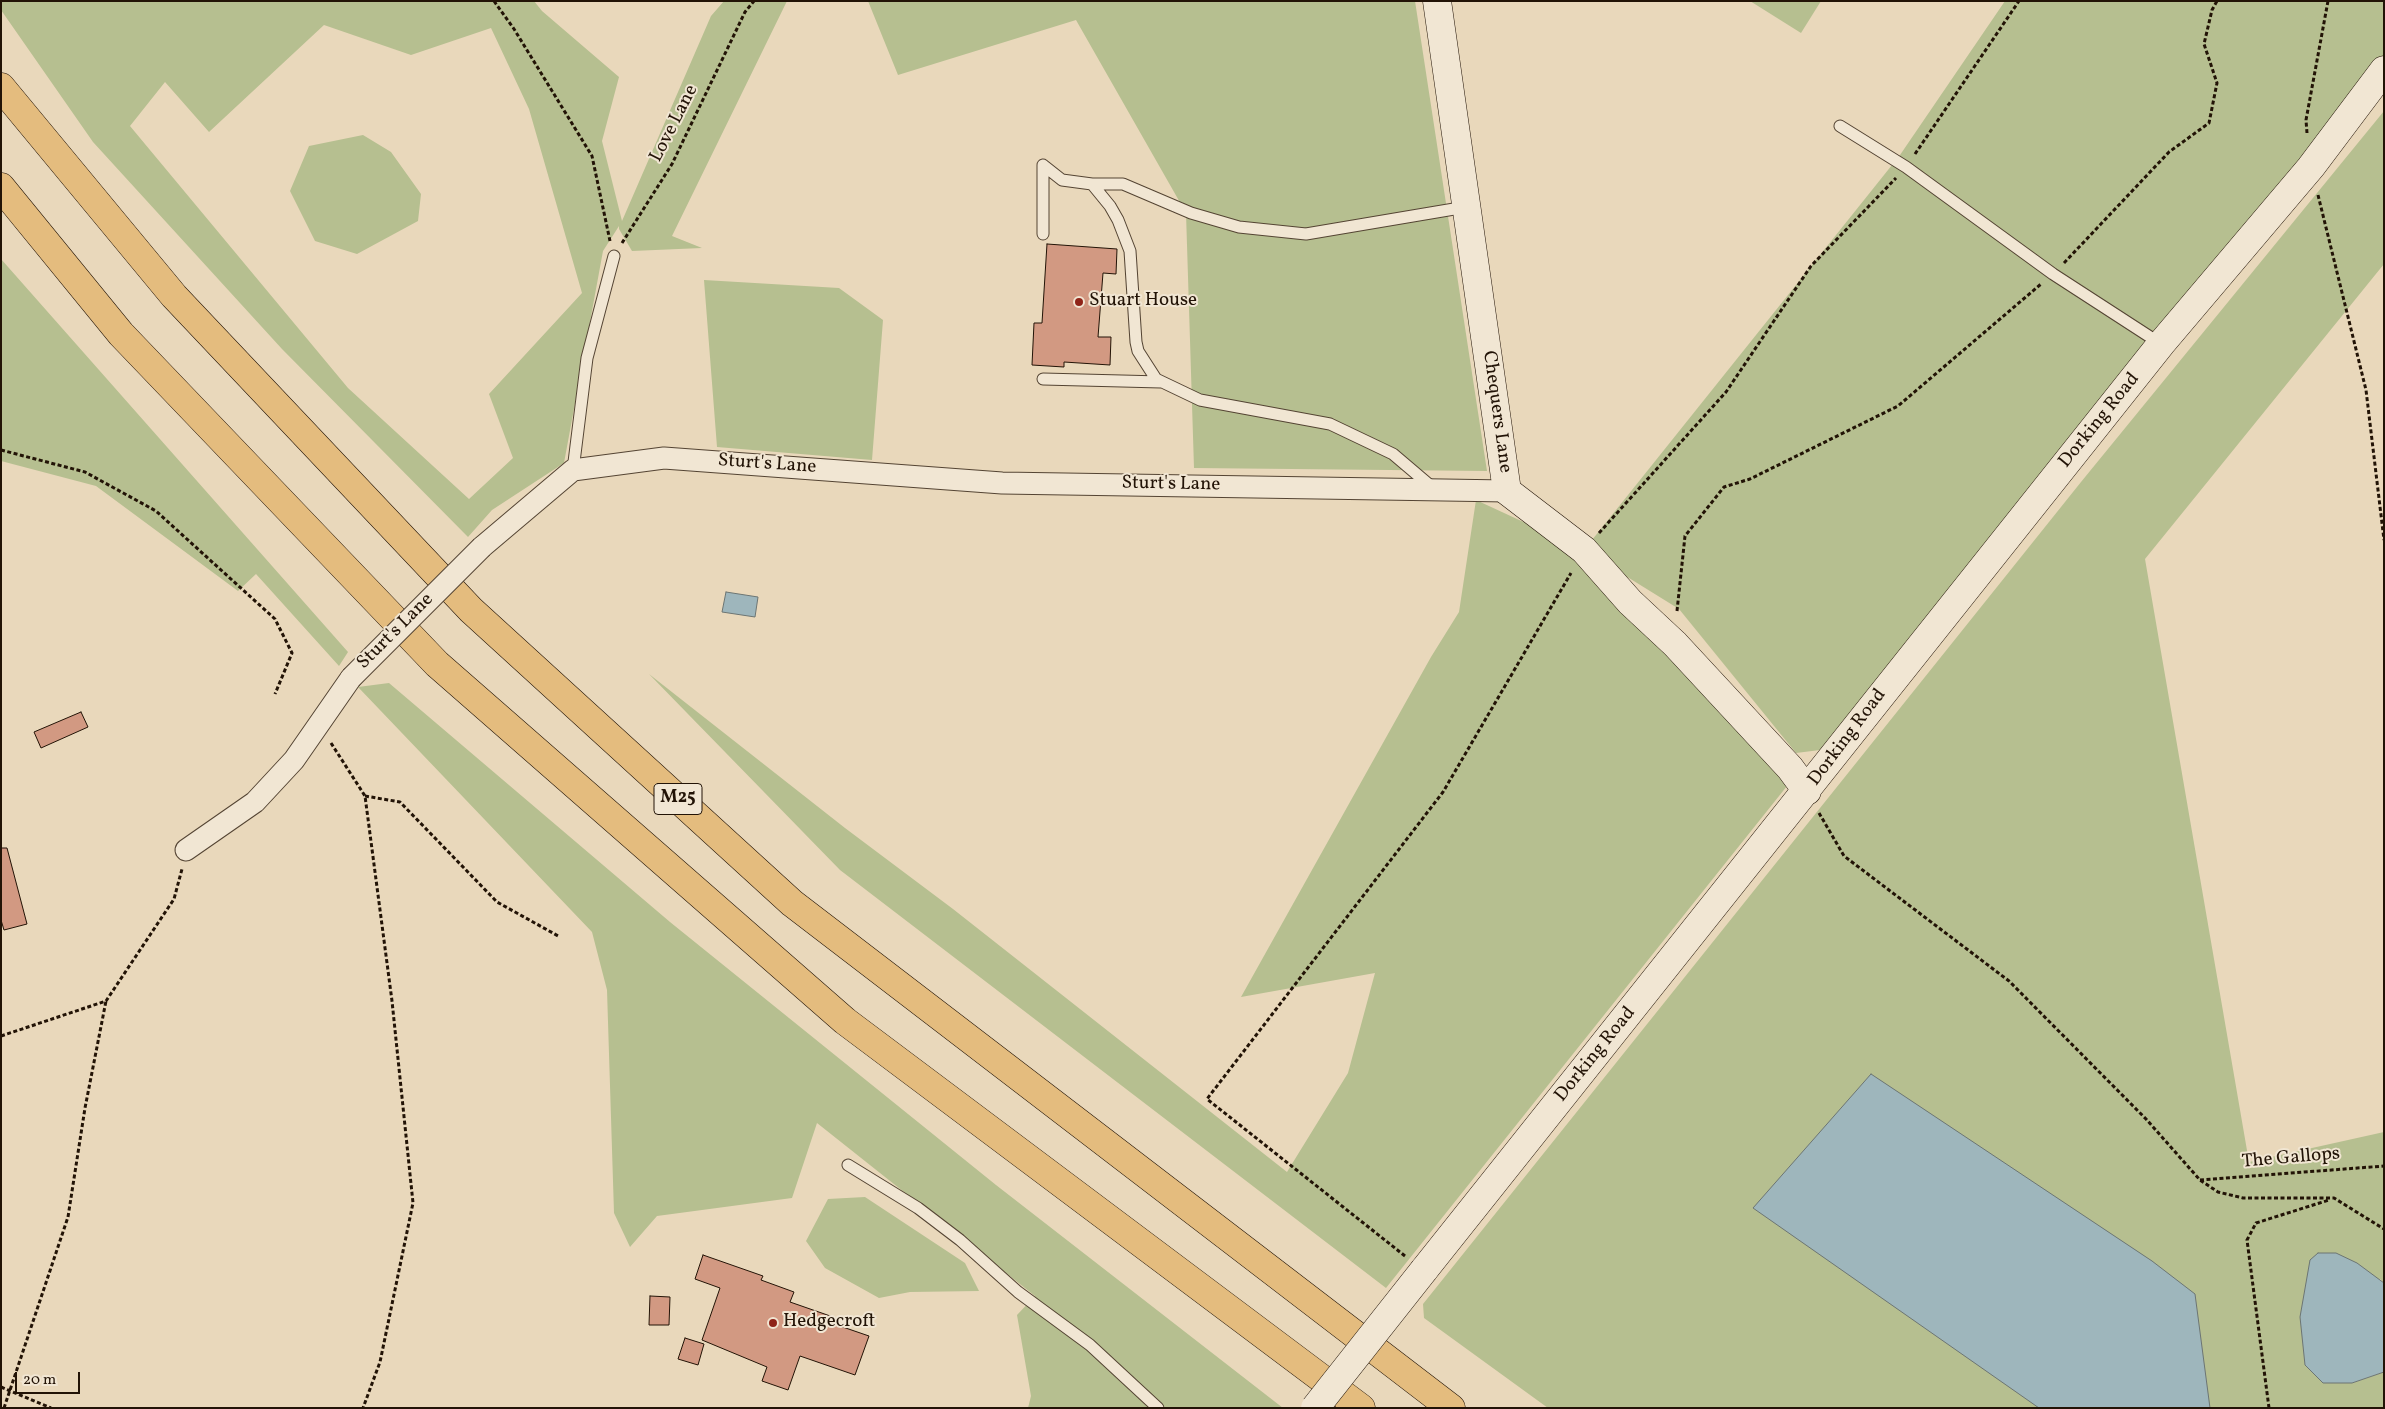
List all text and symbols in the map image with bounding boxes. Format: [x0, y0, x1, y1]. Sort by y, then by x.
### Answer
street label: Love Lane [646, 82, 704, 166]
place label: Stuart House [1089, 291, 1197, 313]
marker: Stuart House [1073, 296, 1085, 308]
street label: Chequers Lane [1476, 349, 1516, 475]
street label: Dorking Road [2055, 369, 2145, 473]
street label: Sturt's Lane [717, 450, 817, 480]
street label: Sturt's Lane [1121, 473, 1221, 497]
street label: Sturt's Lane [353, 589, 439, 675]
street label: Dorking Road [1804, 685, 1892, 791]
road number: M25 [654, 784, 702, 814]
street label: Dorking Road [1551, 1003, 1641, 1107]
street label: The Gallops [2241, 1143, 2341, 1175]
place label: Hedgecroft [783, 1312, 875, 1334]
marker: Hedgecroft [767, 1317, 779, 1329]
scale bar [18, 1362, 82, 1394]
text: 20 m [23, 1370, 56, 1391]

